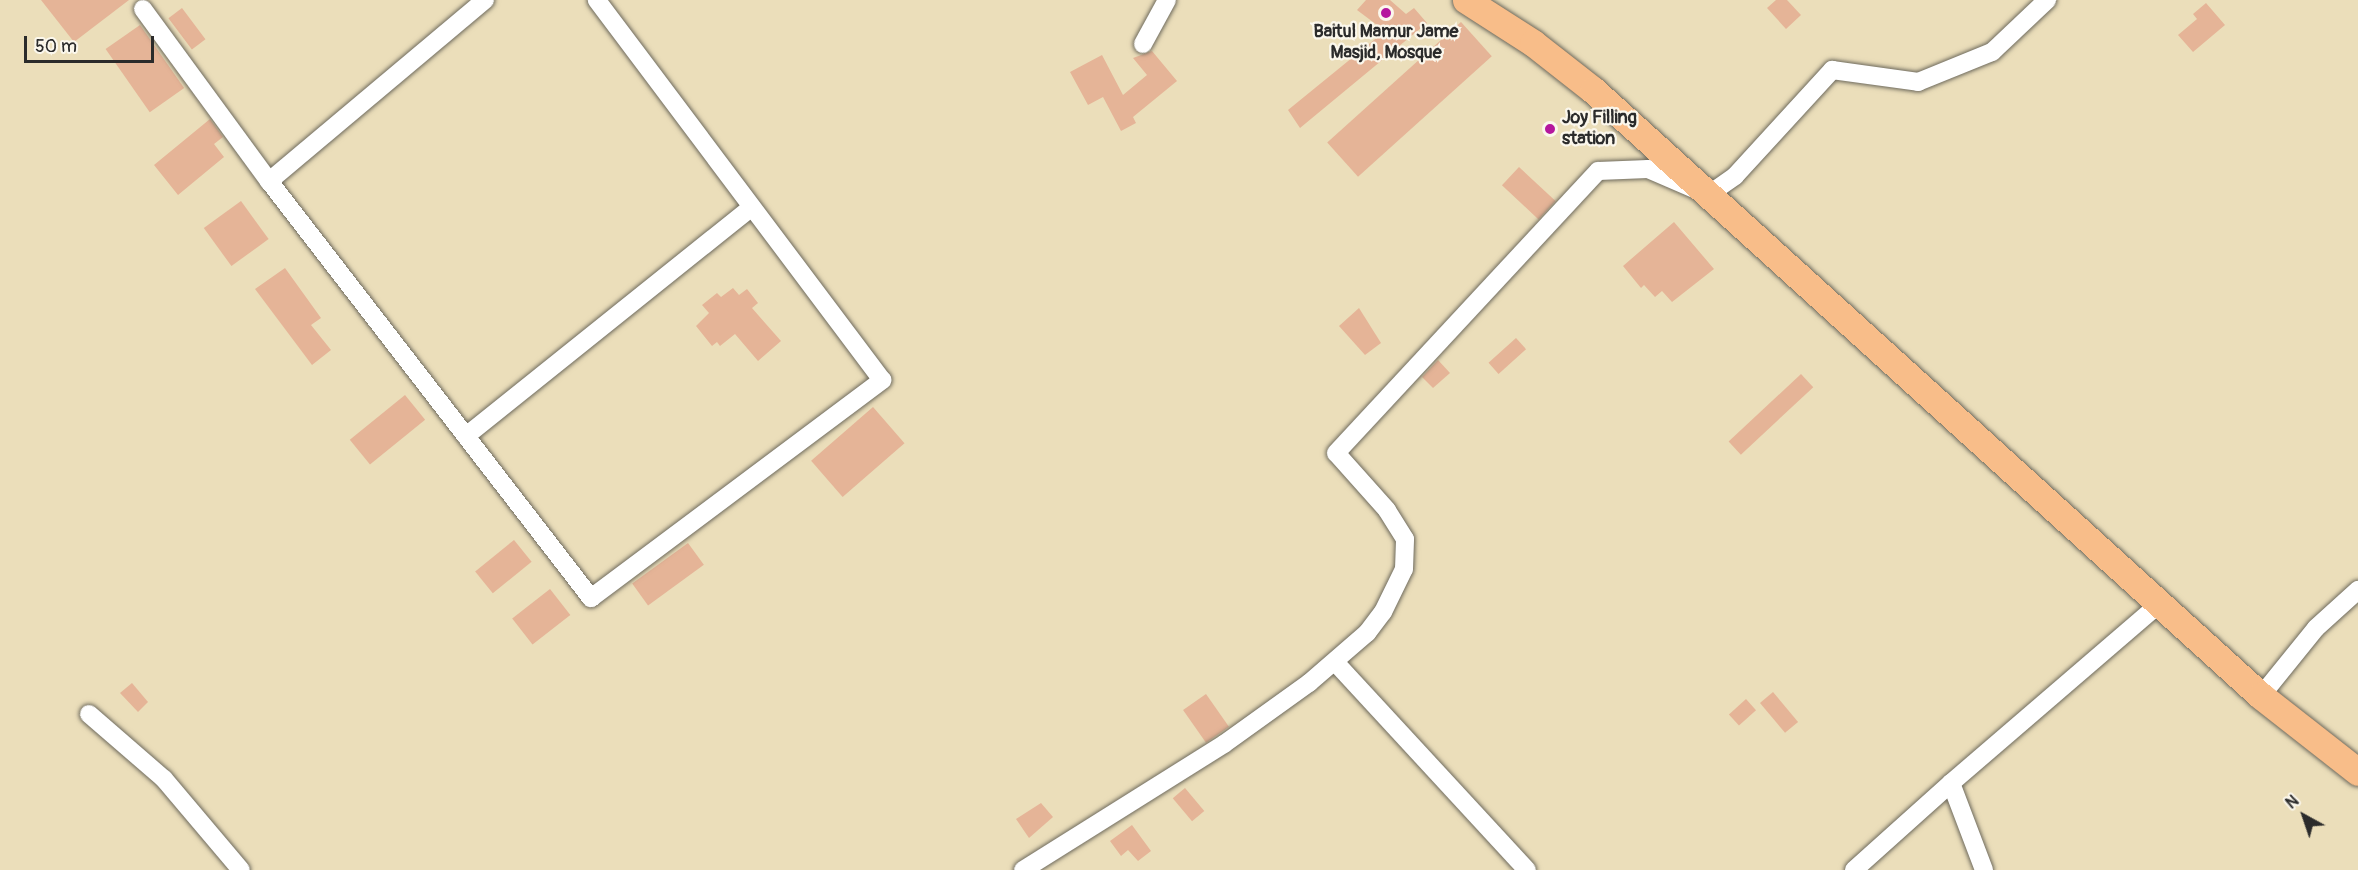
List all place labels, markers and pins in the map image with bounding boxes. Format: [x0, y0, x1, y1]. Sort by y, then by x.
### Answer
marker: Baitul Mamur Jame Masjid, Mosque [1379, 6, 1393, 20]
place label: Baitul Mamur Jame Masjid, Mosque [1314, 22, 1458, 64]
place label: Joy Filling station [1562, 108, 1637, 150]
marker: Joy Filling station [1543, 122, 1557, 136]

